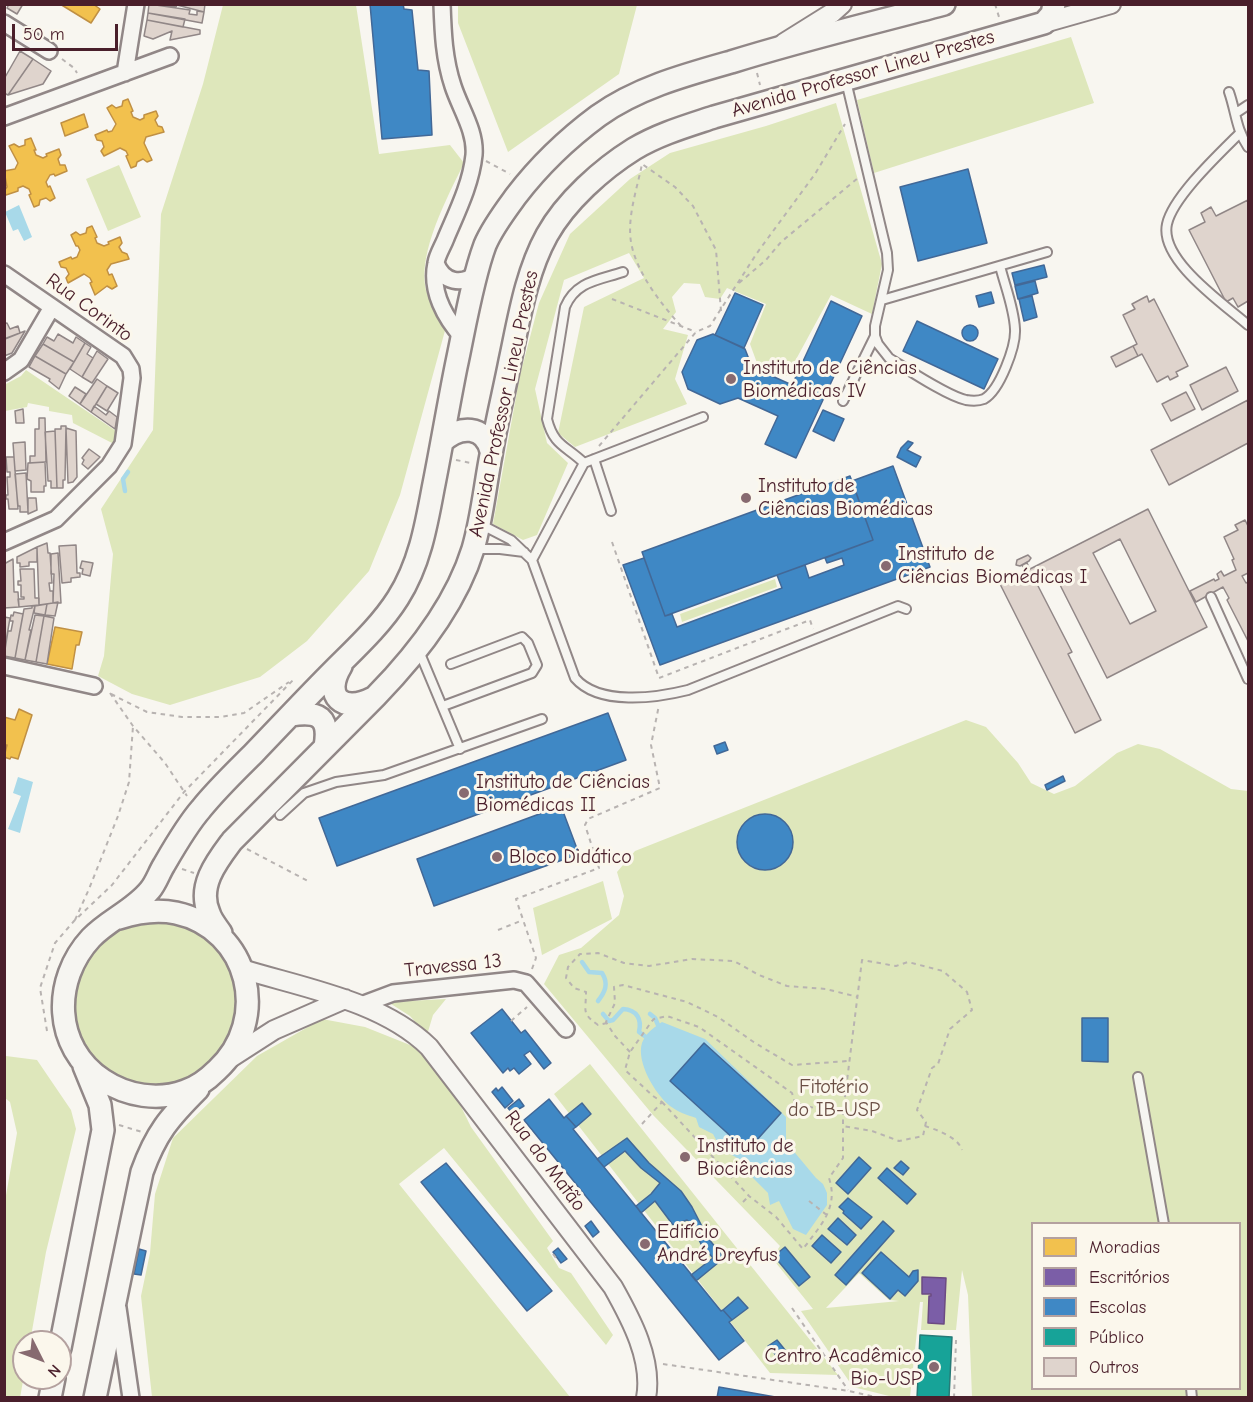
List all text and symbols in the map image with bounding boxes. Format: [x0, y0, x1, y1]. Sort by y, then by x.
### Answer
scale bar [15, 12, 122, 50]
text: 50 m [23, 24, 65, 45]
street label: Avenida Professor Lineu Prestes [729, 25, 997, 123]
street label: Avenida Professor Lineu Prestes [464, 268, 544, 540]
street label: Rua Corinto [41, 269, 137, 347]
place label: Instituto de Ciências Biomédicas IV [743, 356, 917, 403]
marker: Instituto de Ciências Biomédicas IV [724, 372, 738, 386]
place label: Instituto de Ciências Biomédicas [758, 474, 933, 521]
marker: Instituto de Ciências Biomédicas [739, 491, 753, 505]
place label: Instituto de Ciências Biomédicas I [898, 542, 1087, 589]
marker: Instituto de Ciências Biomédicas I [879, 559, 893, 573]
place label: Instituto de Ciências Biomédicas II [476, 770, 650, 817]
marker: Instituto de Ciências Biomédicas II [457, 786, 471, 800]
place label: Bloco Didático [509, 845, 632, 869]
marker: Bloco Didático [490, 850, 504, 864]
street label: Travessa 13 [403, 949, 503, 983]
park label: Fitotério do IB-USP [788, 1075, 880, 1122]
street label: Rua do Matão [499, 1106, 591, 1216]
place label: Instituto de Biociências [697, 1134, 793, 1181]
marker: Instituto de Biociências [678, 1150, 692, 1164]
place label: Edifício André Dreyfus [657, 1220, 778, 1267]
legend [1031, 1222, 1241, 1390]
marker: Edifício André Dreyfus [638, 1237, 652, 1251]
text: Moradias [1089, 1237, 1160, 1258]
text: Escritórios [1089, 1267, 1169, 1288]
text: Escolas [1089, 1297, 1146, 1318]
text: Público [1089, 1327, 1144, 1348]
north arrow [12, 1330, 72, 1390]
place label: Centro Acadêmico Bio-USP [765, 1344, 922, 1391]
text: Outros [1089, 1357, 1139, 1378]
marker: Centro Acadêmico Bio-USP [927, 1360, 941, 1374]
text: N [44, 1361, 64, 1381]

